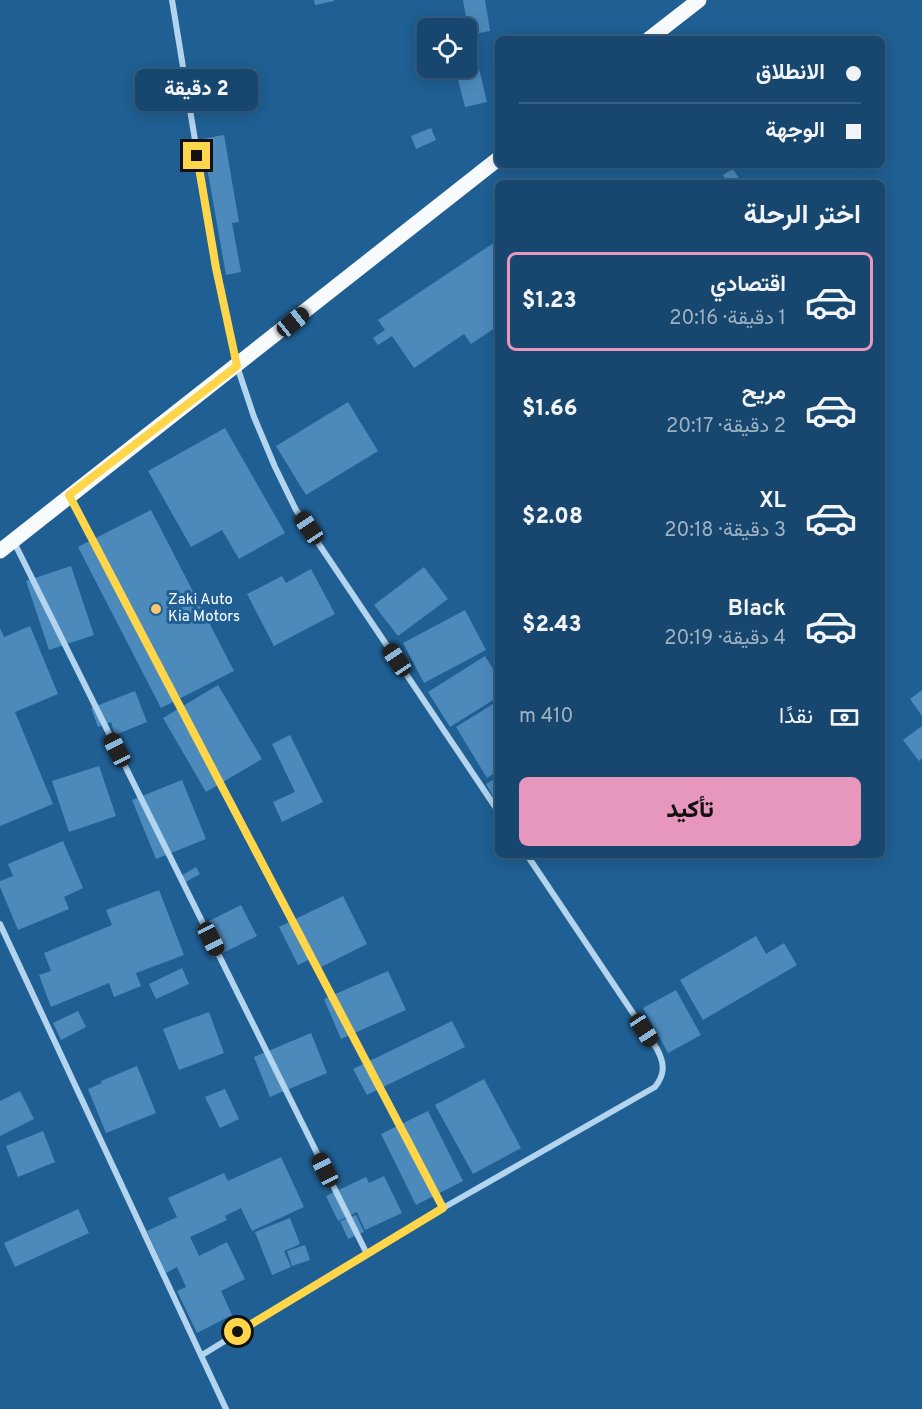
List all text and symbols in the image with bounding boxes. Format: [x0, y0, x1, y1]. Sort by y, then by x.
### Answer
map controls [417, 18, 477, 78]
button: locate [417, 18, 477, 78]
text: الانطلاق [756, 60, 825, 87]
callout: 2 دقيقة [136, 69, 258, 111]
text: 2 دقيقة [164, 77, 229, 103]
text: الوجهة [765, 118, 825, 145]
route end [183, 142, 210, 169]
text: اختر الرحلة [744, 199, 861, 233]
text: اقتصادي [710, 272, 786, 299]
icon: car [804, 275, 858, 329]
text: $1.23 [522, 288, 577, 315]
car [273, 304, 313, 340]
text: 1 دقيقة · 20:16 [669, 306, 786, 332]
text: مريح [742, 380, 786, 407]
icon: car [804, 383, 858, 437]
text: $1.66 [522, 396, 577, 423]
text: 2 دقيقة · 20:17 [666, 414, 786, 440]
text: XL [759, 488, 786, 515]
icon: car [804, 491, 858, 545]
text: $2.08 [522, 504, 583, 531]
car [291, 508, 327, 548]
text: 3 دقيقة · 20:18 [664, 518, 786, 544]
place label: Zaki Auto Kia Motors [168, 591, 240, 627]
text: Black [728, 596, 786, 623]
icon: car [804, 599, 858, 653]
marker: Zaki Auto Kia Motors [149, 602, 163, 616]
text: $2.43 [522, 612, 582, 639]
text: 4 دقيقة · 20:19 [664, 626, 786, 652]
car [379, 640, 415, 680]
icon: cash [828, 701, 861, 734]
text: 410 m [519, 704, 573, 730]
text: نقدًا [779, 704, 813, 731]
car [101, 730, 133, 770]
button: تأكيد [519, 777, 861, 846]
car [195, 919, 227, 959]
car [627, 1010, 661, 1050]
car [309, 1150, 341, 1190]
route start [224, 1318, 251, 1345]

